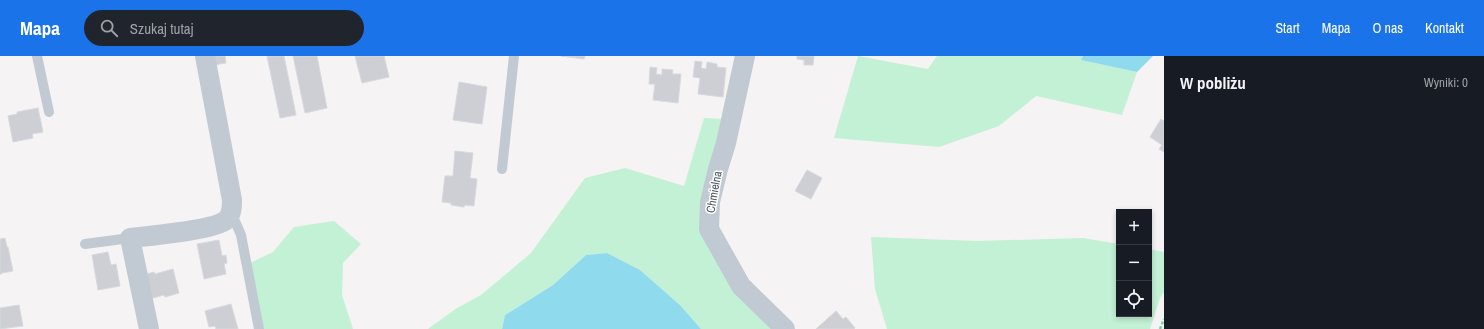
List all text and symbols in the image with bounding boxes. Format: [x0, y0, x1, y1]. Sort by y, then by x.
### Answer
search box [84, 10, 364, 46]
text: Mapa [20, 15, 60, 41]
icon: search [98, 17, 120, 39]
text: Szukaj tutaj [130, 18, 193, 39]
text: Start [1275, 19, 1300, 37]
text: Mapa [1322, 19, 1350, 37]
text: O nas [1372, 19, 1403, 37]
text: Kontakt [1425, 19, 1464, 37]
text: W pobliżu [1180, 71, 1246, 94]
text: Wyniki: 0 [1424, 74, 1468, 91]
street label: Chmielna [702, 169, 726, 214]
map controls [1116, 209, 1152, 317]
button: + [1116, 209, 1152, 245]
button: − [1116, 245, 1152, 281]
button: locate [1116, 281, 1152, 317]

